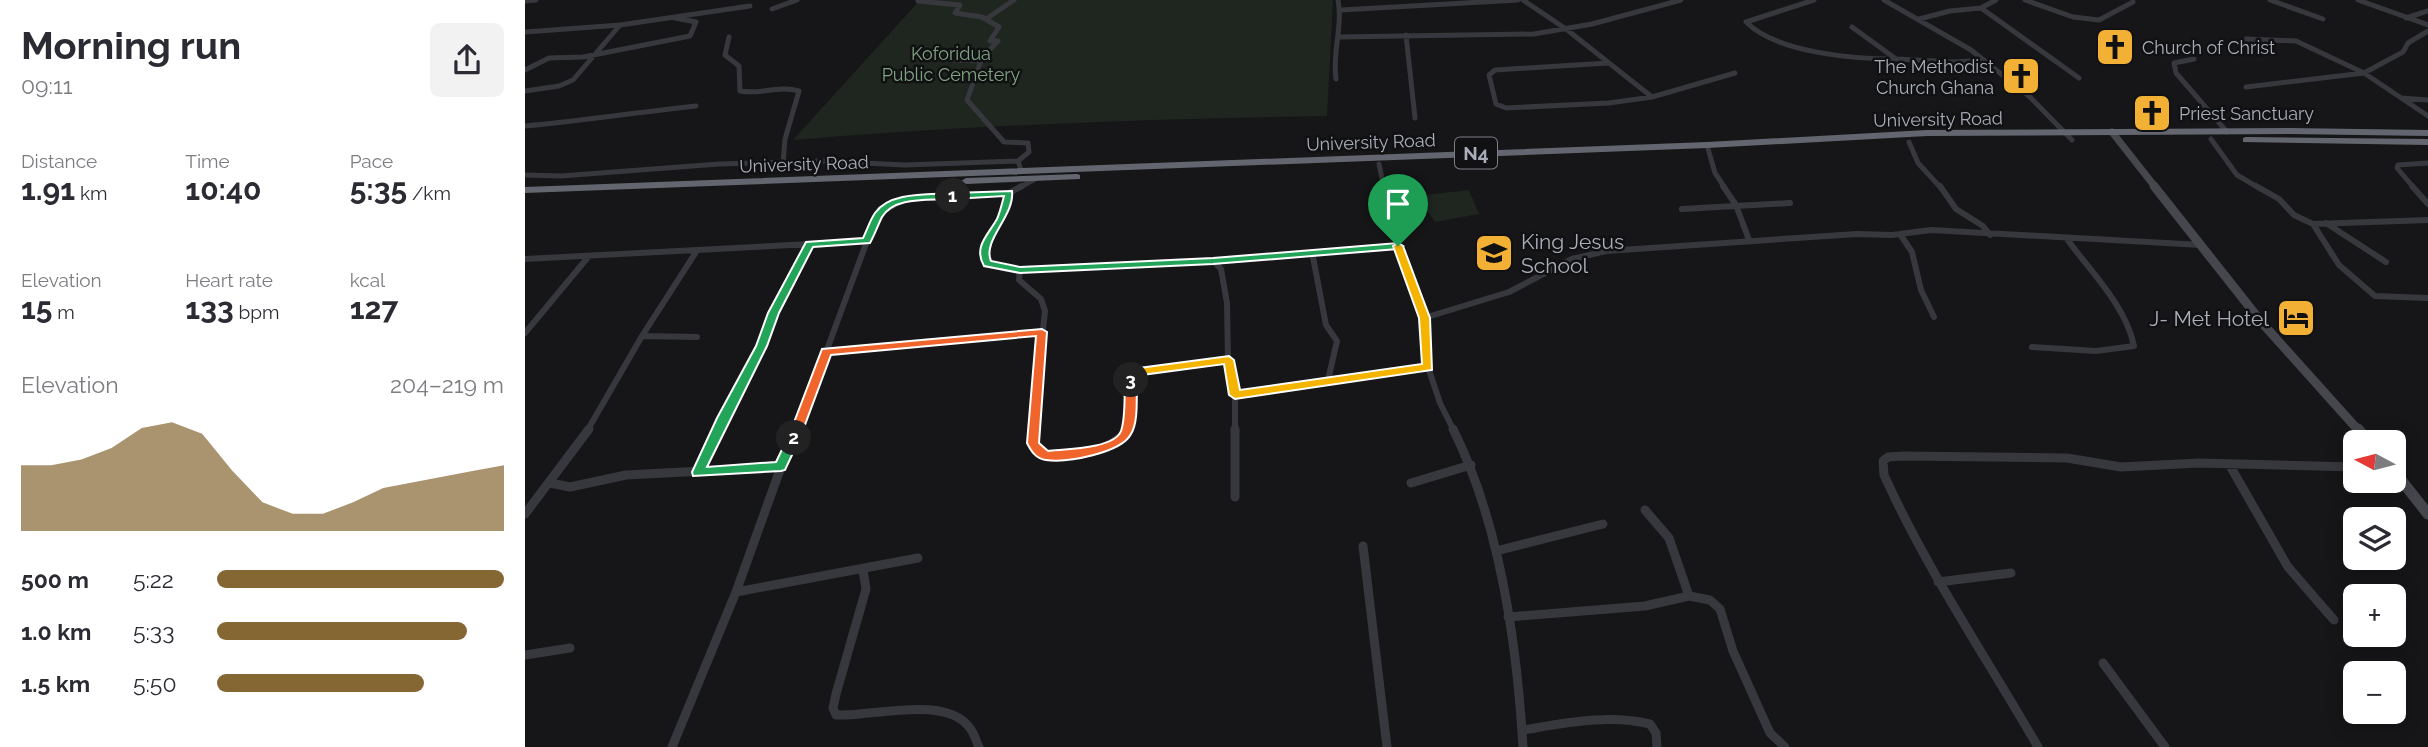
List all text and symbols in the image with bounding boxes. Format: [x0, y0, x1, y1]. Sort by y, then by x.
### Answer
text: Morning run [21, 23, 241, 68]
button: share [430, 23, 504, 97]
church icon: Church of Christ [2094, 26, 2136, 68]
place label: Church of Christ [2142, 37, 2275, 58]
park label: Koforidua Public Cemetery [882, 43, 1021, 85]
church icon: The Methodist Church Ghana [2000, 55, 2042, 97]
place label: The Methodist Church Ghana [1874, 56, 1994, 98]
text: 09:11 [21, 72, 73, 99]
church icon: Priest Sanctuary [2131, 92, 2173, 134]
place label: Priest Sanctuary [2179, 103, 2314, 124]
street label: University Road [1873, 107, 2003, 131]
street label: University Road [1306, 129, 1436, 155]
road number: N4 [1455, 138, 1497, 168]
text: Distance [21, 150, 97, 172]
text: Time [185, 150, 230, 172]
text: Pace [350, 150, 393, 172]
street label: University Road [739, 151, 869, 177]
text: 1.91 [21, 172, 75, 207]
text: 10:40 [185, 172, 262, 207]
text: 5:35 [350, 172, 407, 207]
pin [1368, 174, 1428, 246]
pin: 1 [935, 178, 971, 214]
text: km [75, 182, 107, 204]
text: /km [407, 182, 451, 204]
text: 1 [948, 184, 957, 206]
icon: arrive [1379, 185, 1417, 223]
place label: King Jesus School [1521, 229, 1624, 278]
school or university icon: King Jesus School [1473, 232, 1515, 274]
text: Elevation [21, 269, 102, 291]
text: Heart rate [185, 269, 273, 291]
text: kcal [350, 269, 385, 291]
text: 15 [21, 291, 52, 326]
text: 133 [185, 291, 234, 326]
text: 127 [350, 291, 398, 326]
hotel icon: J- Met Hotel [2275, 297, 2317, 339]
text: m [52, 301, 75, 323]
text: bpm [234, 301, 279, 323]
place label: J- Met Hotel [2149, 306, 2269, 331]
pin: 3 [1113, 362, 1149, 398]
text: 3 [1125, 368, 1136, 390]
text: Elevation [21, 371, 119, 398]
text: 204–219 m [390, 371, 504, 398]
pin: 2 [777, 420, 811, 456]
text: 2 [788, 426, 799, 448]
north arrow [2343, 430, 2406, 494]
map controls [2343, 430, 2406, 724]
button: layers [2343, 507, 2406, 570]
text: 500 m [21, 566, 89, 593]
text: 5:22 [133, 566, 174, 593]
button: + [2343, 584, 2406, 647]
text: 1.0 km [21, 618, 91, 645]
text: 5:33 [133, 618, 174, 645]
button: − [2343, 661, 2406, 724]
text: 1.5 km [21, 670, 90, 697]
text: 5:50 [133, 670, 176, 697]

